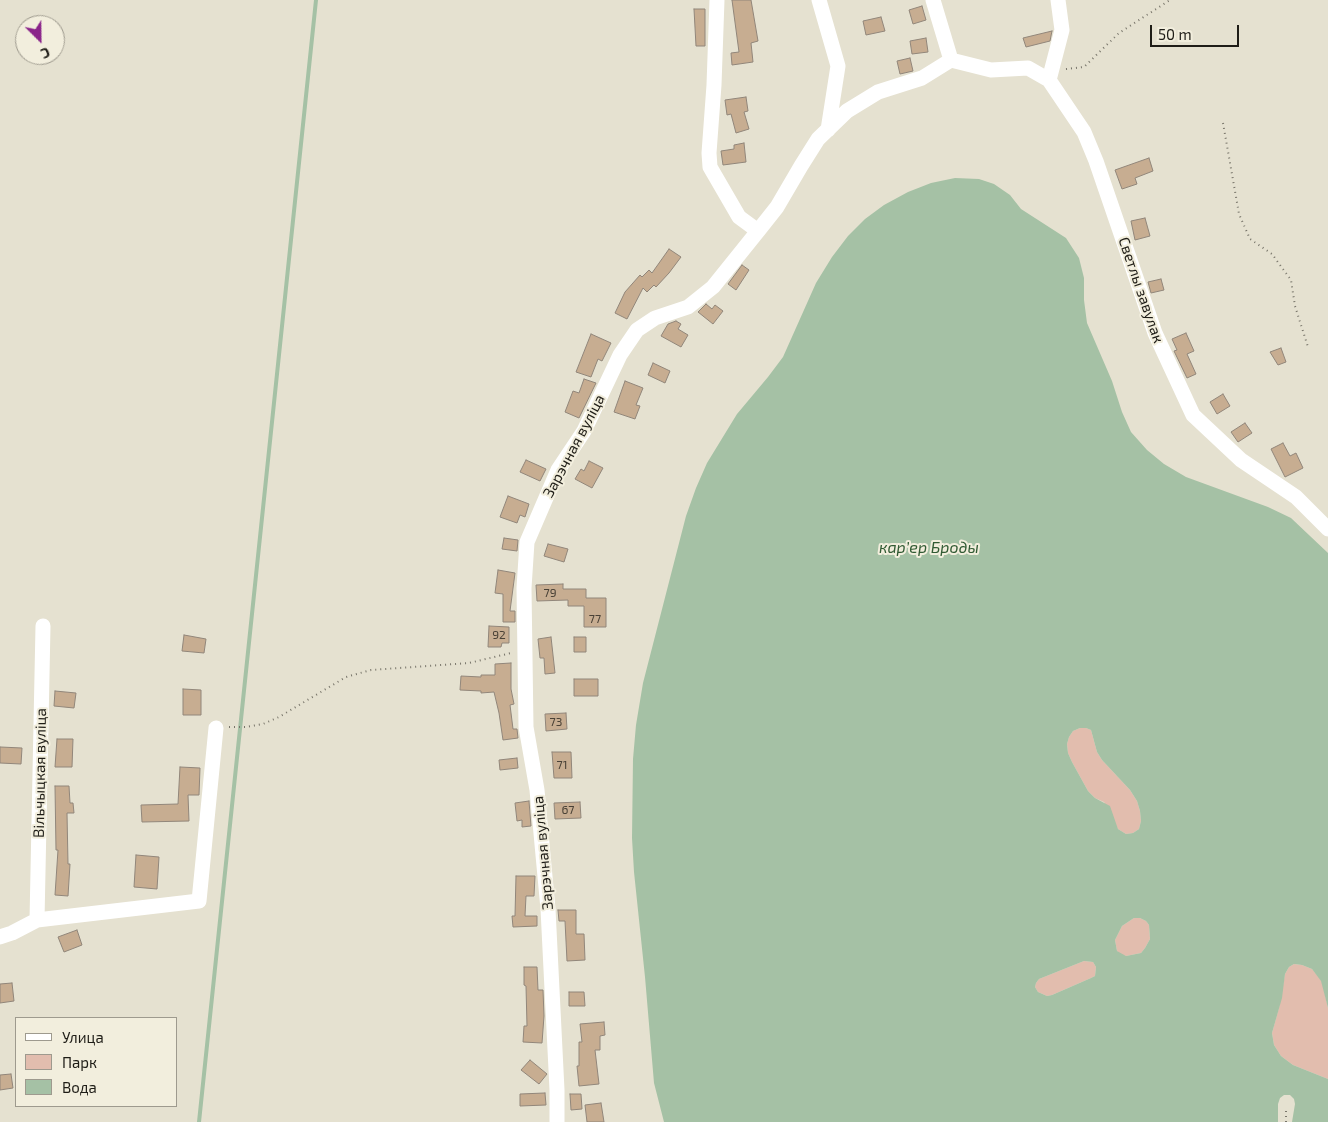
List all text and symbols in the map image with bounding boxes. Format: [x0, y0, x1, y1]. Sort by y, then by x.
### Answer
north arrow [15, 15, 65, 65]
scale bar [1153, 15, 1242, 47]
text: 50 m [1158, 25, 1192, 43]
text: С [39, 44, 53, 63]
street label: Светлы завулак [1114, 235, 1168, 345]
street label: Зарэчная вуліца [539, 391, 609, 501]
water label: карʼер Броды [879, 538, 979, 558]
house number: 79 [543, 586, 557, 600]
house number: 77 [589, 612, 601, 626]
house number: 92 [492, 628, 506, 642]
street label: Вільчыцкая вуліца [30, 708, 50, 838]
house number: 73 [550, 715, 562, 729]
house number: 71 [557, 758, 567, 772]
street label: Зарэчная вуліца [529, 795, 557, 911]
house number: 67 [561, 803, 575, 817]
legend [15, 1017, 178, 1107]
text: Улица [62, 1028, 104, 1046]
text: Парк [62, 1053, 97, 1071]
text: Вода [62, 1078, 97, 1096]

